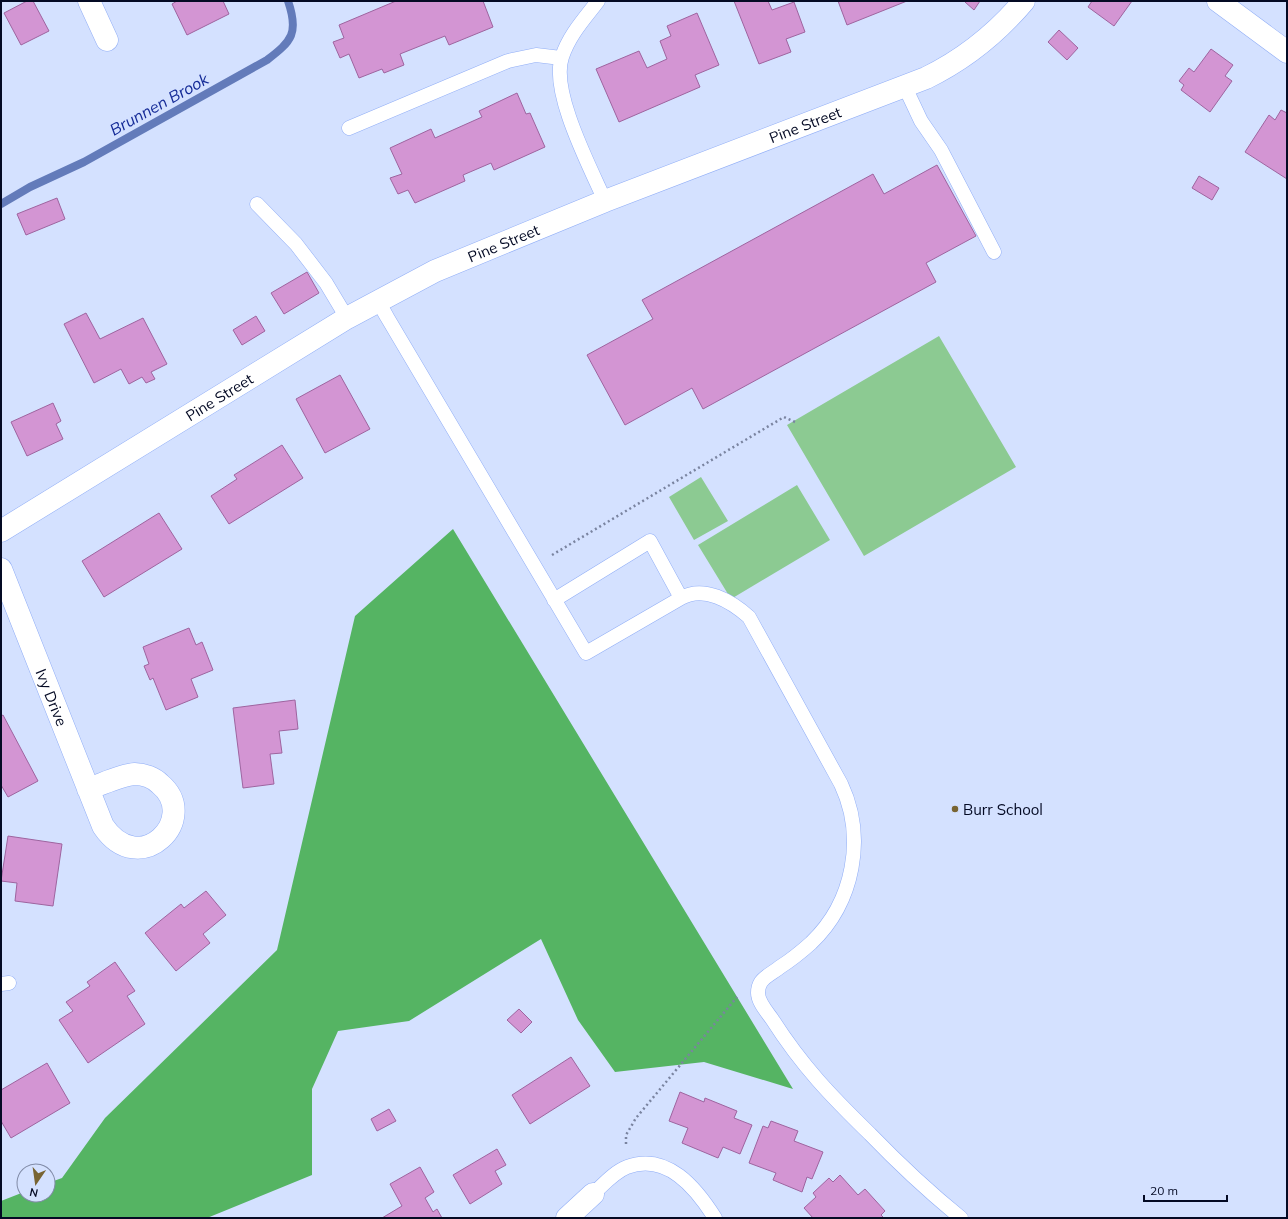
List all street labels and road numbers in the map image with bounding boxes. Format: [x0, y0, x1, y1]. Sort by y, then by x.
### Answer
street label: Pine Street [766, 102, 844, 147]
street label: Pine Street [465, 220, 542, 266]
street label: Pine Street [182, 369, 256, 425]
street label: Ivy Drive [32, 666, 72, 729]

